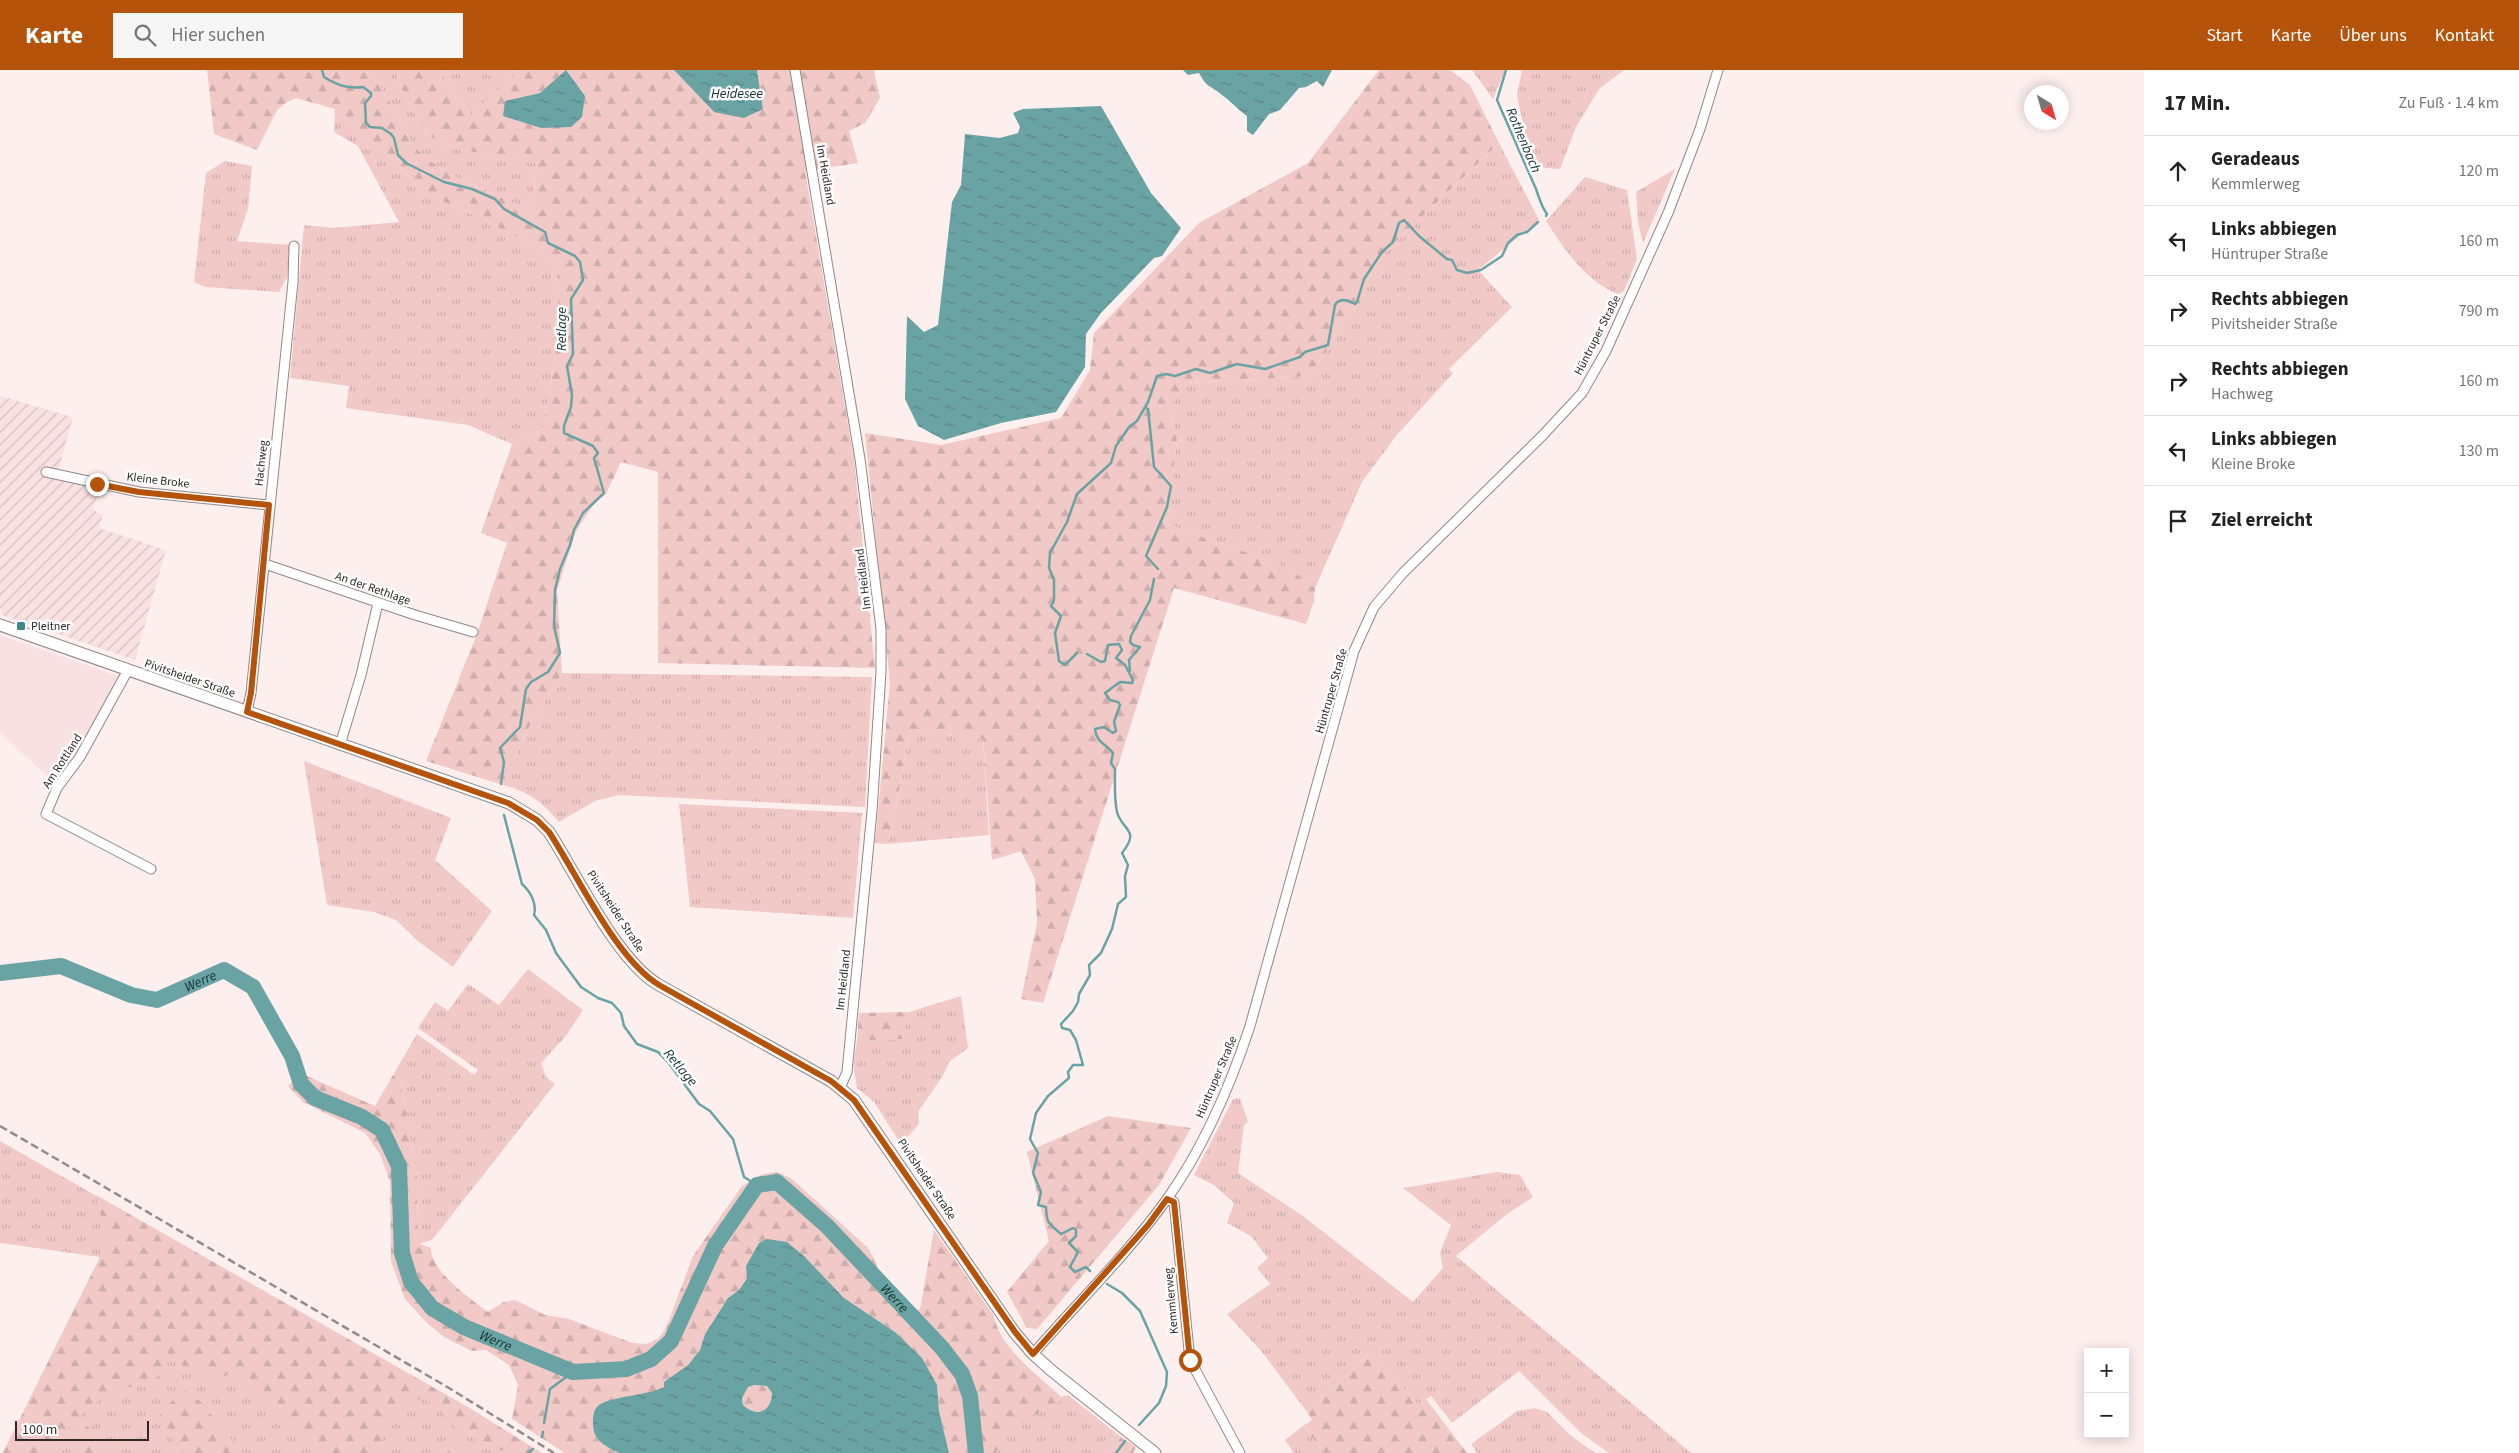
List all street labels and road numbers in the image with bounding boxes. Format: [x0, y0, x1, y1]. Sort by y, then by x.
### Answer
street label: Im Heidland [812, 143, 839, 207]
street label: Hüntruper Straße [1570, 292, 1625, 378]
street label: Hachweg [251, 439, 272, 487]
street label: Kleine Broke [126, 468, 190, 493]
street label: Im Heidland [851, 548, 876, 610]
street label: An der Rethlage [333, 568, 413, 609]
street label: Hüntruper Straße [1311, 647, 1352, 736]
street label: Pivitsheider Straße [142, 655, 237, 702]
street label: Am Rottland [38, 731, 86, 792]
street label: Pivitsheider Straße [583, 867, 649, 956]
street label: Im Heidland [832, 949, 855, 1011]
street label: Hüntruper Straße [1191, 1033, 1241, 1121]
street label: Pivitsheider Straße [893, 1135, 960, 1223]
street label: Kemmlerweg [1160, 1267, 1183, 1335]

